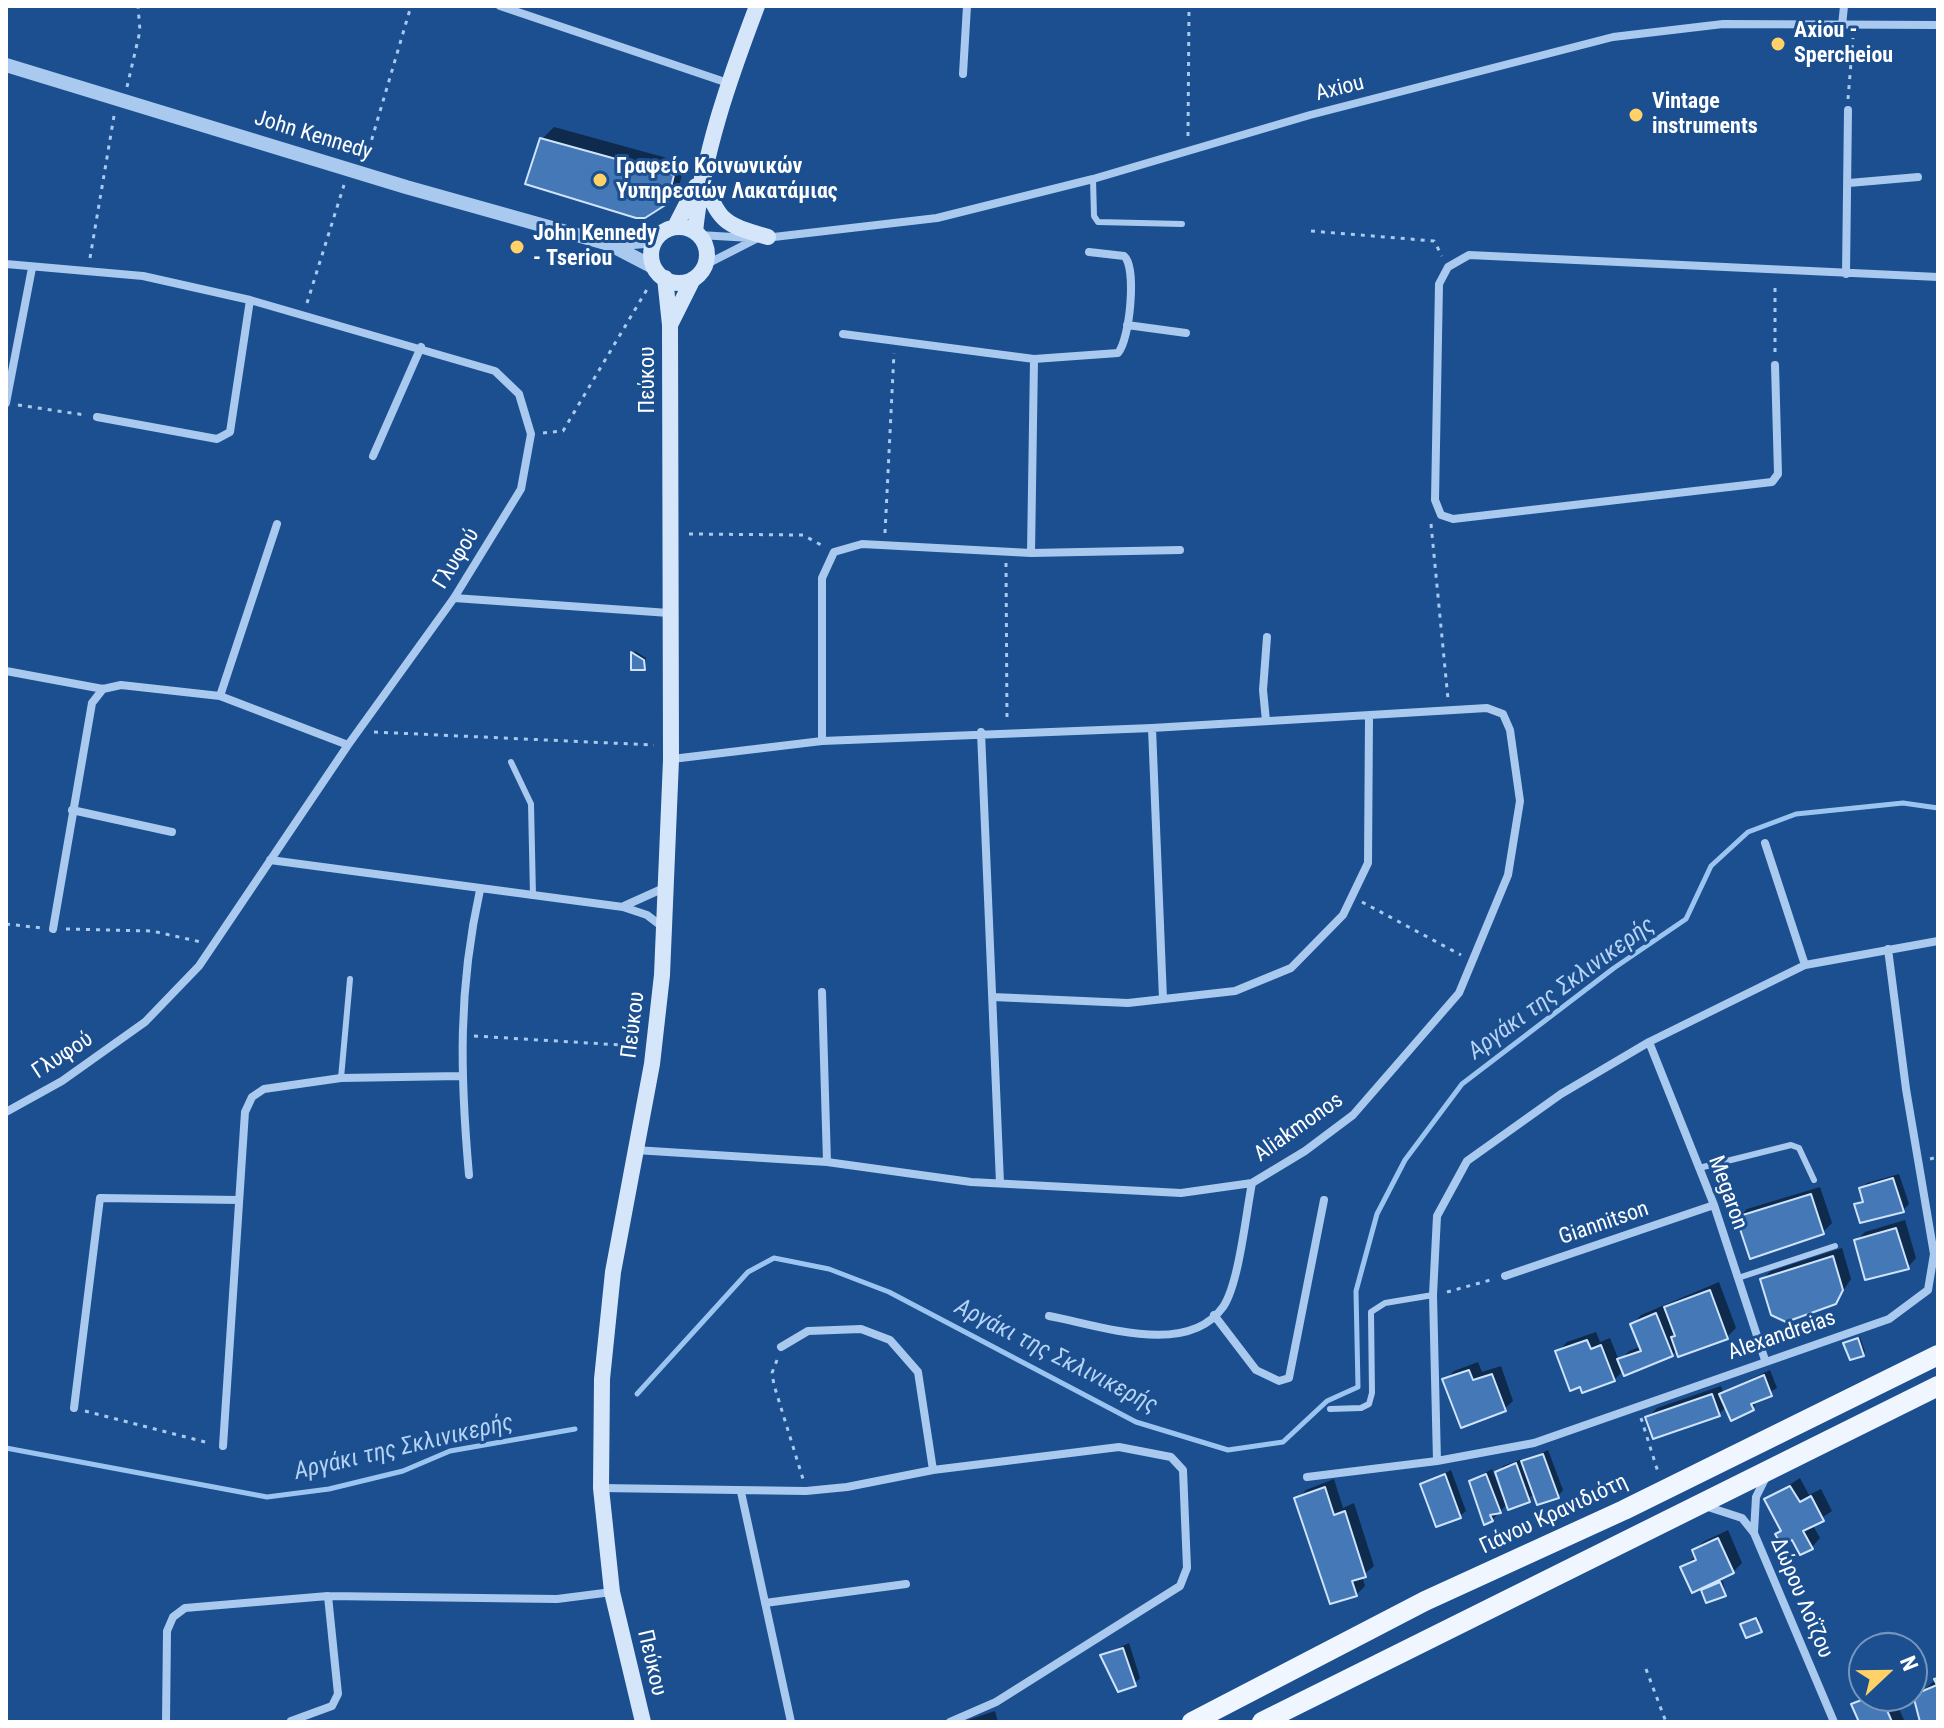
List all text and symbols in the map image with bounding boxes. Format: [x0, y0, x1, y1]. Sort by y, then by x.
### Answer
place label: Axiou - Spercheiou [1794, 18, 1893, 70]
marker: Axiou - Spercheiou [1769, 35, 1787, 53]
street label: Axiou [1313, 70, 1367, 108]
place label: Vintage instruments [1652, 89, 1758, 140]
street label: John Kennedy [251, 106, 375, 166]
marker: Vintage instruments [1627, 106, 1645, 124]
place label: Γραφείο Κοινωνικών Υυπηρεσιών Λακατάμιας [616, 154, 838, 206]
marker: Γραφείο Κοινωνικών Υυπηρεσιών Λακατάμιας [591, 171, 609, 189]
place label: John Kennedy - Tseriou [533, 221, 657, 272]
marker: John Kennedy - Tseriou [508, 238, 526, 256]
street label: Πεύκου [635, 346, 661, 414]
street label: Γλυφού [428, 524, 486, 594]
water label: Αργάκι της Σκλινικερής [1463, 912, 1661, 1066]
street label: Πεύκου [617, 990, 651, 1060]
street label: Γλυφού [28, 1027, 98, 1085]
street label: Aliakmonos [1249, 1088, 1349, 1168]
street label: Megaron [1702, 1153, 1752, 1233]
street label: Giannitson [1556, 1196, 1652, 1252]
water label: Αργάκι της Σκλινικερής [950, 1293, 1162, 1421]
street label: Alexandreias [1725, 1305, 1839, 1367]
water label: Αργάκι της Σκλινικερής [292, 1409, 516, 1487]
street label: Γιάνου Κρανιδιότη [1476, 1469, 1632, 1561]
street label: Δώρου Λοΐζου [1764, 1534, 1838, 1662]
street label: Πεύκου [631, 1627, 671, 1699]
north arrow [1848, 1632, 1928, 1712]
text: N [1895, 1653, 1923, 1674]

